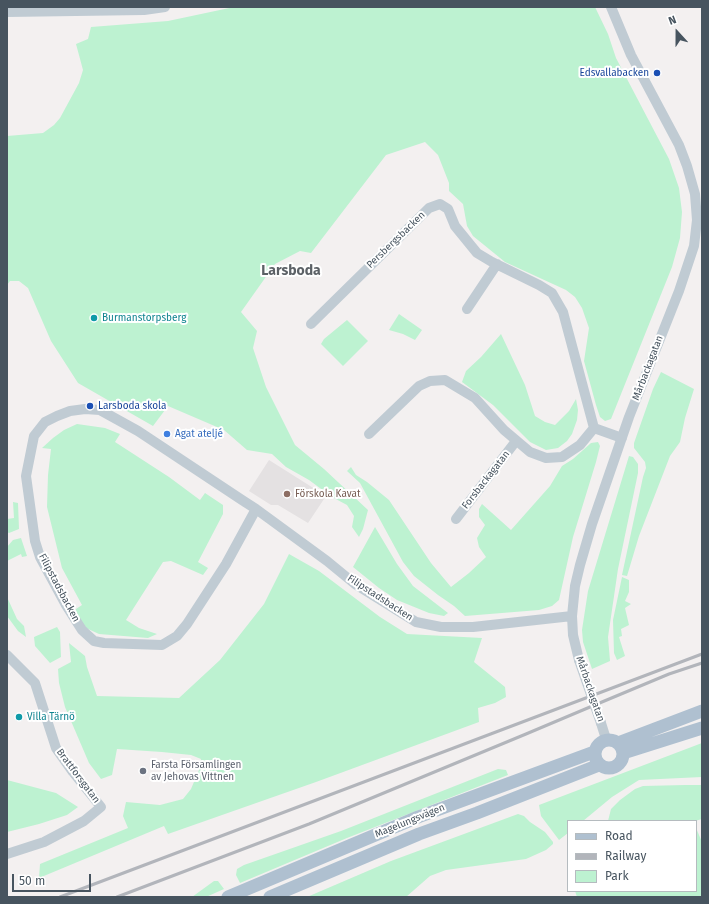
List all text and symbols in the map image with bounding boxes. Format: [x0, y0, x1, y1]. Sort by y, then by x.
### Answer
north arrow [657, 12, 697, 52]
text: N [667, 13, 678, 28]
place label: Edsvallabacken [580, 67, 649, 79]
marker: Edsvallabacken [652, 68, 662, 78]
street label: Persbergsbacken [364, 209, 428, 271]
district label: Larsboda [261, 263, 321, 279]
place label: Burmanstorpsberg [102, 312, 186, 324]
marker: Burmanstorpsberg [89, 313, 99, 323]
street label: Mårbackagatan [630, 334, 666, 402]
place label: Larsboda skola [98, 400, 166, 412]
marker: Larsboda skola [85, 401, 95, 411]
place label: Agat ateljé [175, 428, 223, 440]
marker: Agat ateljé [162, 429, 172, 439]
street label: Forsbackagatan [460, 449, 512, 511]
place label: Förskola Kavat [295, 488, 361, 500]
marker: Förskola Kavat [282, 489, 292, 499]
street label: Filipstadsbacken [36, 552, 82, 624]
street label: Filipstadsbacken [345, 572, 415, 624]
street label: Mårbackagatan [573, 655, 607, 723]
place label: Villa Tärnö [27, 711, 75, 723]
marker: Villa Tärnö [14, 712, 24, 722]
street label: Brattforsgatan [54, 746, 102, 806]
place label: Farsta Församlingen av Jehovas Vittnen [151, 759, 241, 782]
marker: Farsta Församlingen av Jehovas Vittnen [138, 766, 148, 776]
street label: Magelungsvägen [373, 802, 447, 840]
legend [567, 820, 697, 892]
text: Road [605, 829, 633, 843]
text: Railway [605, 849, 646, 863]
scale bar [14, 866, 93, 892]
text: Park [605, 869, 629, 883]
text: 50 m [19, 874, 45, 888]

